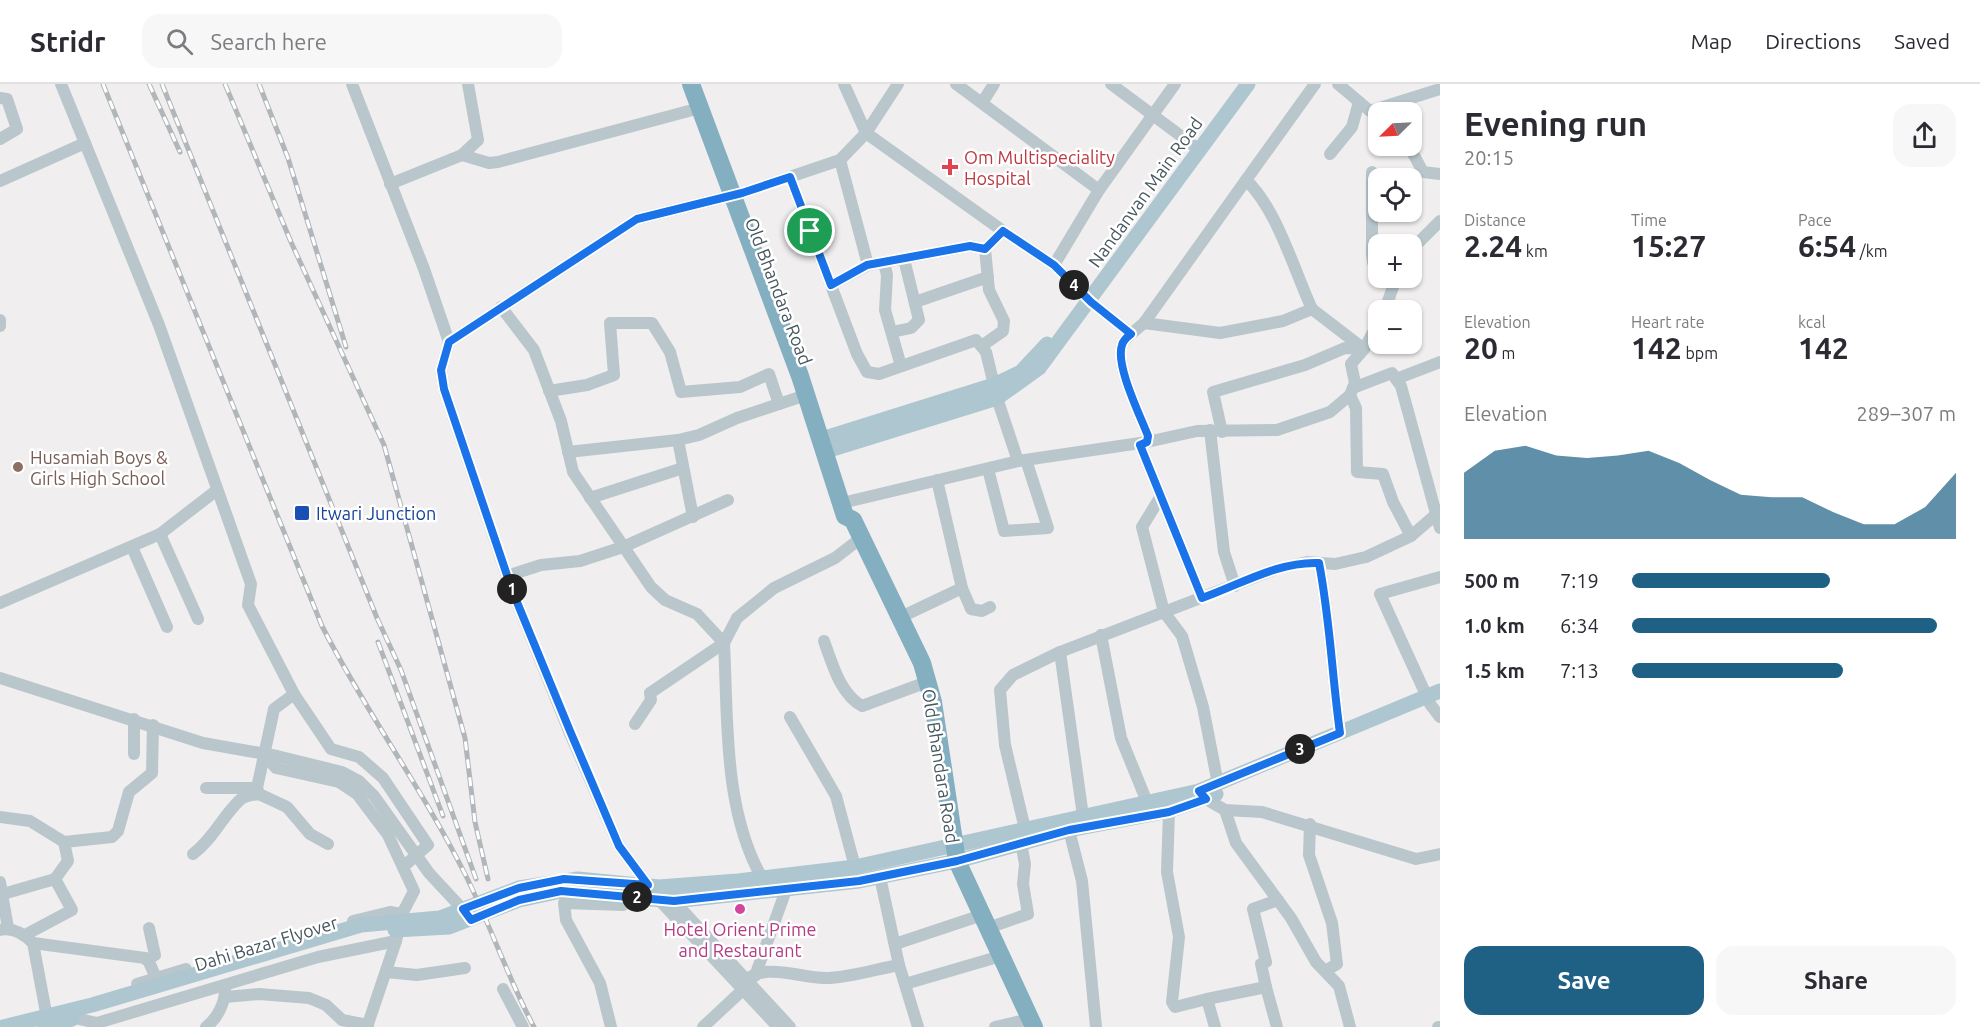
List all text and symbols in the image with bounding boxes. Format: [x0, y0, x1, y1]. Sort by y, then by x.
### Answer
search box [142, 14, 562, 68]
icon: search [163, 25, 196, 58]
text: Stridr [30, 26, 106, 57]
text: Search here [211, 29, 327, 54]
text: Map [1691, 29, 1732, 53]
text: Directions [1765, 29, 1861, 53]
text: Saved [1894, 29, 1950, 53]
north arrow [1368, 102, 1422, 156]
map controls [1368, 102, 1422, 354]
button: share [1893, 104, 1956, 167]
text: Evening run [1464, 105, 1647, 142]
street label: Nandanvan Main Road [1084, 113, 1206, 271]
text: 20:15 [1464, 146, 1514, 169]
place label: Om Multispeciality Hospital [964, 147, 1115, 188]
marker: Om Multispeciality Hospital [941, 158, 959, 176]
button: locate [1368, 168, 1422, 222]
pin [784, 205, 835, 256]
text: Distance [1464, 211, 1526, 229]
text: Time [1631, 211, 1667, 229]
text: Pace [1798, 211, 1832, 229]
icon: arrive [793, 214, 826, 247]
street label: Old Bhandara Road [742, 215, 816, 367]
text: 2.24 [1464, 229, 1522, 263]
text: 15:27 [1631, 229, 1706, 263]
text: 6:54 [1798, 229, 1856, 263]
button: + [1368, 234, 1422, 288]
text: km [1522, 242, 1548, 260]
text: /km [1856, 242, 1888, 260]
pin: 4 [1059, 270, 1089, 300]
text: 4 [1069, 276, 1079, 294]
button: − [1368, 300, 1422, 354]
text: Elevation [1464, 313, 1531, 331]
text: Heart rate [1631, 313, 1705, 331]
text: kcal [1798, 313, 1826, 331]
text: 20 [1464, 331, 1498, 365]
text: 142 [1631, 331, 1682, 365]
text: 142 [1798, 331, 1849, 365]
text: m [1498, 344, 1515, 362]
text: bpm [1682, 344, 1718, 362]
text: Elevation [1464, 402, 1547, 425]
text: 289–307 m [1857, 402, 1956, 425]
place label: Husamiah Boys & Girls High School [30, 447, 168, 488]
marker: Husamiah Boys & Girls High School [11, 460, 25, 474]
place label: Itwari Junction [316, 503, 436, 523]
marker: Itwari Junction [293, 504, 311, 522]
text: 500 m [1464, 569, 1520, 592]
text: 7:19 [1560, 569, 1599, 592]
pin: 1 [497, 574, 527, 604]
text: 1 [507, 580, 517, 598]
text: 1.0 km [1464, 614, 1525, 637]
text: 6:34 [1560, 614, 1599, 637]
text: 1.5 km [1464, 659, 1525, 682]
text: 7:13 [1560, 659, 1599, 682]
street label: Old Bhandara Road [919, 687, 963, 845]
pin: 3 [1285, 734, 1315, 764]
text: 3 [1295, 740, 1305, 758]
pin: 2 [622, 882, 652, 912]
text: 2 [632, 888, 642, 906]
marker: Hotel Orient Prime and Restaurant [733, 902, 747, 916]
street label: Dahi Bazar Flyover [192, 912, 340, 974]
place label: Hotel Orient Prime and Restaurant [664, 919, 816, 960]
button: Save [1464, 946, 1704, 1015]
button: Share [1716, 946, 1956, 1015]

